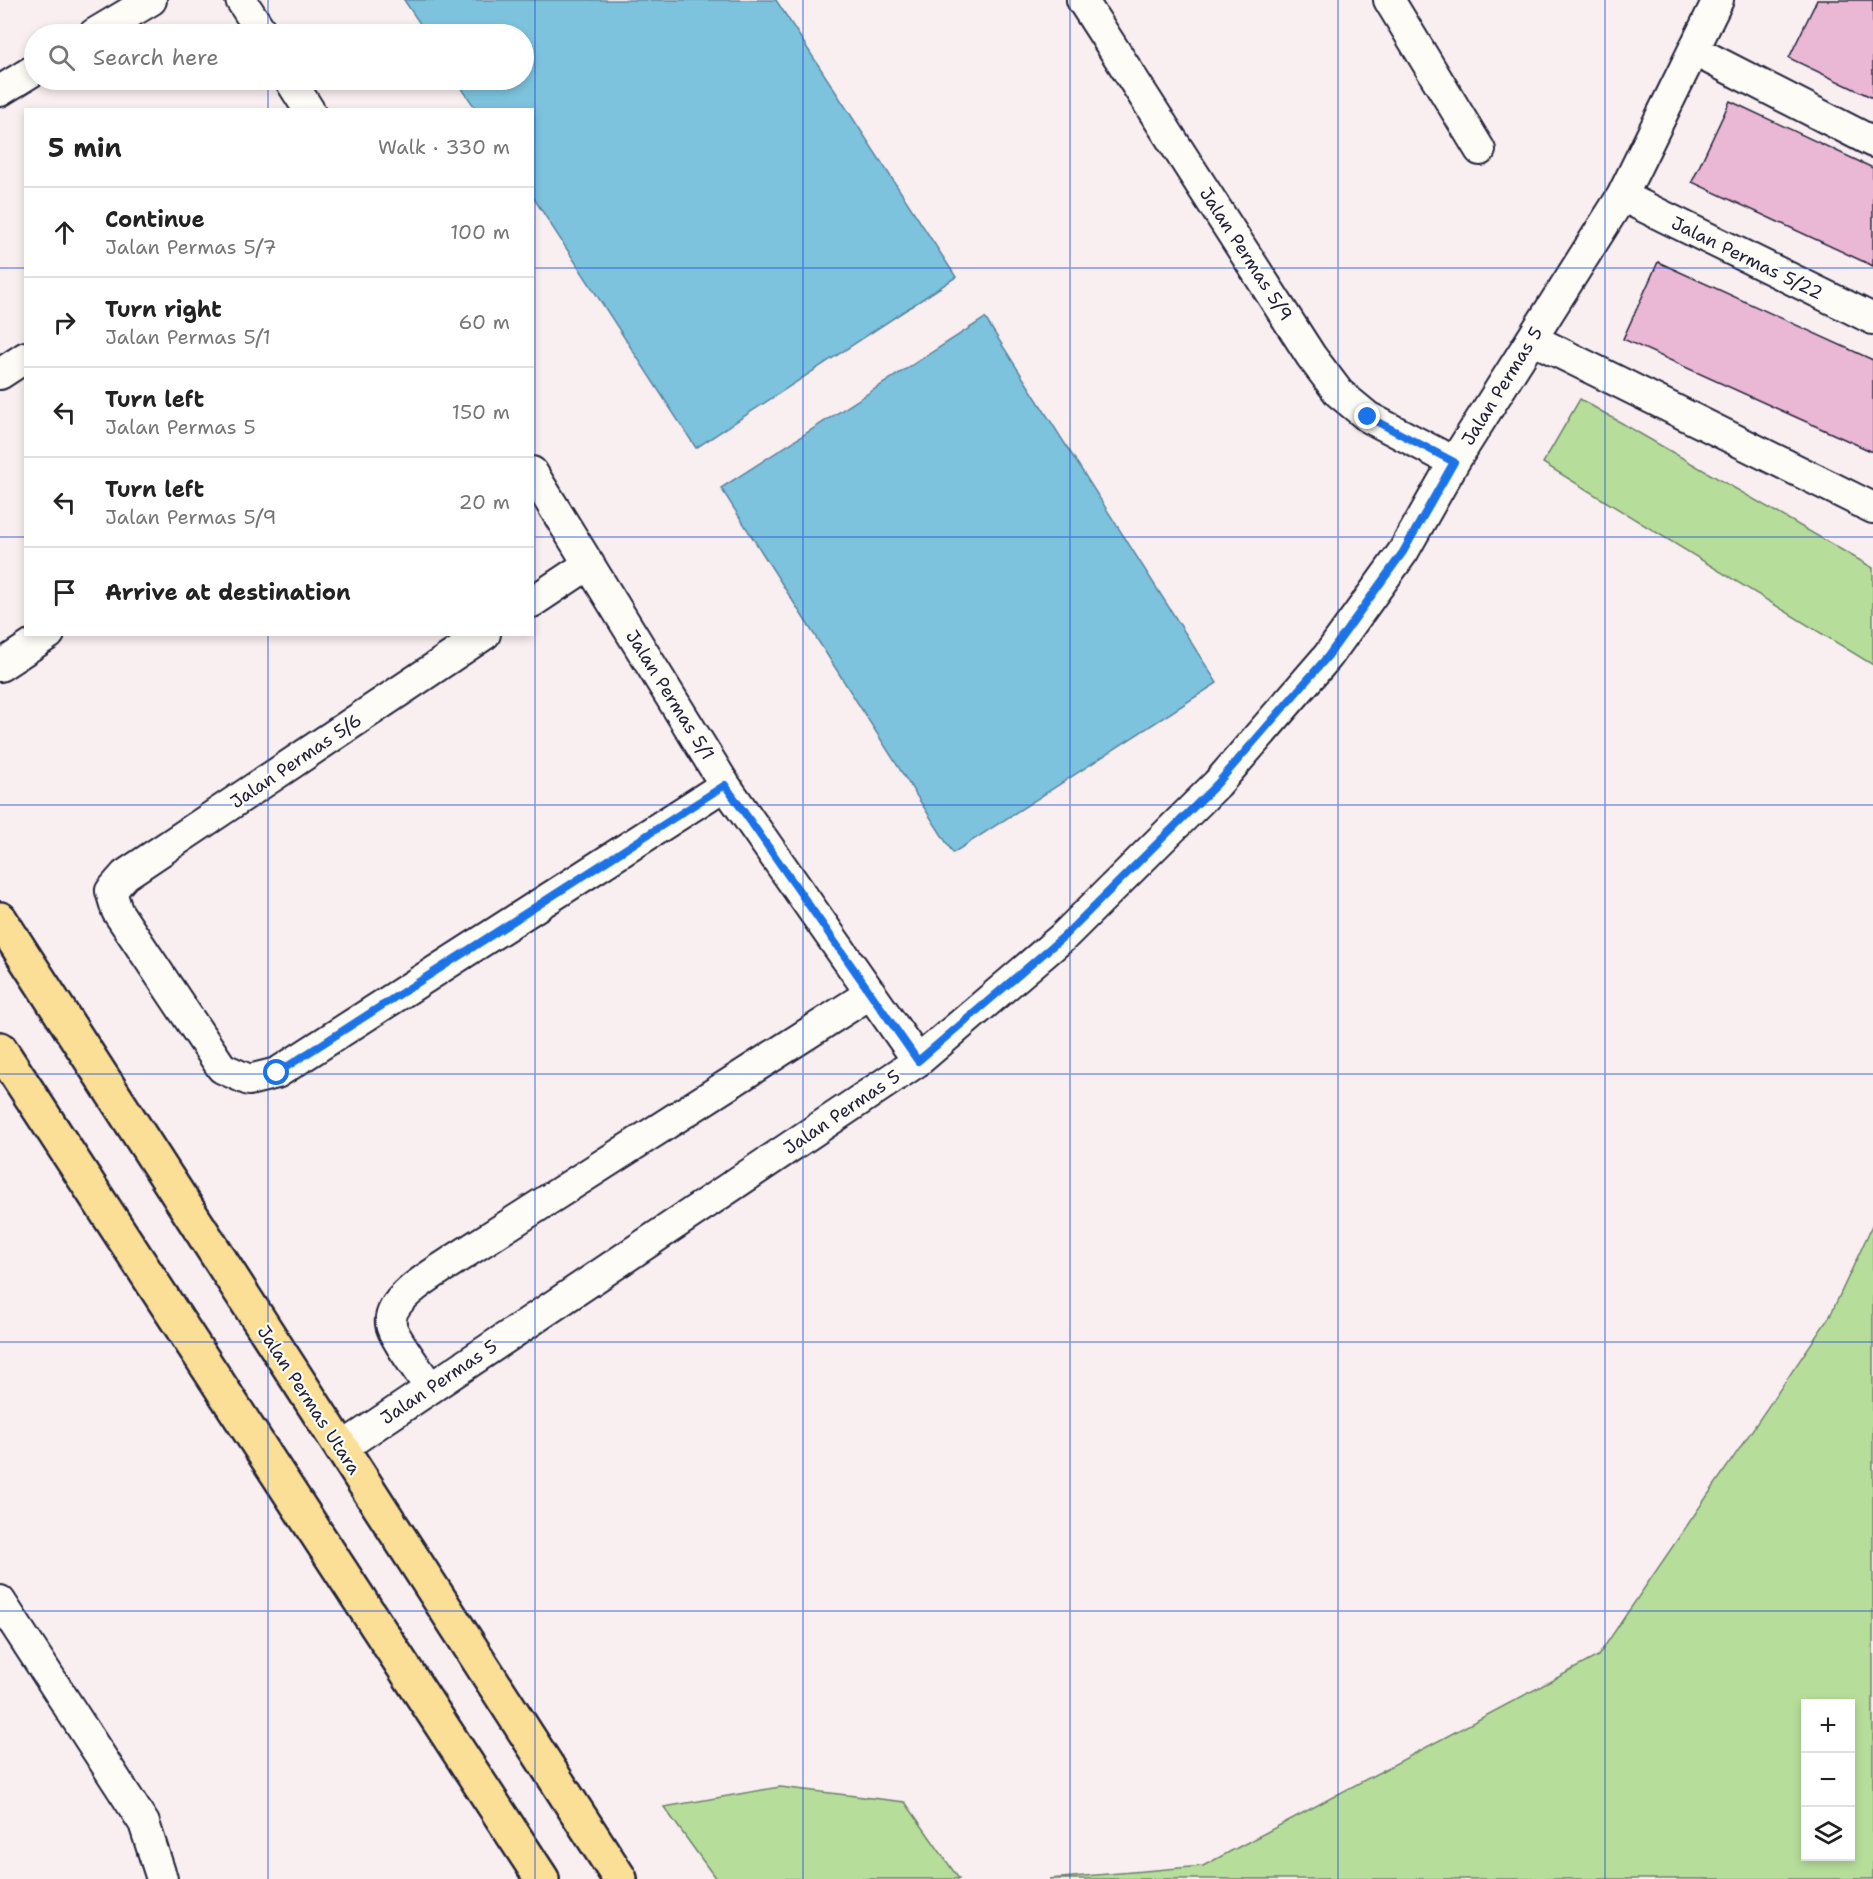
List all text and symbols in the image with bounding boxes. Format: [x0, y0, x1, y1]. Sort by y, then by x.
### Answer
search box [24, 24, 534, 90]
icon: search [45, 41, 78, 74]
text: Search here [93, 43, 219, 72]
text: 5 min [48, 130, 122, 165]
text: Walk · 330 m [378, 134, 510, 160]
street label: Jalan Permas 5/9 [1194, 183, 1298, 325]
text: Continue [105, 205, 205, 234]
street label: Jalan Permas 5/22 [1667, 211, 1827, 305]
icon: ahead [48, 216, 81, 249]
text: 100 m [450, 219, 510, 245]
text: Jalan Permas 5/7 [105, 234, 277, 260]
text: Turn right [105, 295, 222, 324]
icon: right [48, 306, 81, 339]
text: 60 m [458, 309, 510, 335]
street label: Jalan Permas 5 [1456, 322, 1548, 450]
text: Jalan Permas 5/1 [105, 324, 271, 350]
text: Turn left [105, 385, 204, 414]
icon: left [48, 396, 81, 429]
text: 150 m [452, 399, 510, 425]
route end [1354, 403, 1380, 429]
text: Jalan Permas 5 [105, 414, 256, 440]
text: Turn left [105, 475, 204, 504]
icon: left [48, 486, 81, 519]
text: 20 m [459, 489, 510, 515]
text: Jalan Permas 5/9 [105, 504, 276, 530]
icon: arrive [48, 576, 81, 609]
text: Arrive at destination [105, 578, 351, 607]
street label: Jalan Permas 5/1 [620, 625, 720, 765]
street label: Jalan Permas 5/6 [226, 708, 366, 814]
route start [263, 1059, 289, 1085]
street label: Jalan Permas 5 [779, 1064, 905, 1160]
street label: Jalan Permas Utara [252, 1321, 366, 1479]
street label: Jalan Permas 5 [376, 1334, 502, 1430]
map controls [1801, 1699, 1855, 1861]
button: + [1801, 1699, 1855, 1753]
button: − [1801, 1753, 1855, 1807]
button: layers [1801, 1807, 1855, 1861]

